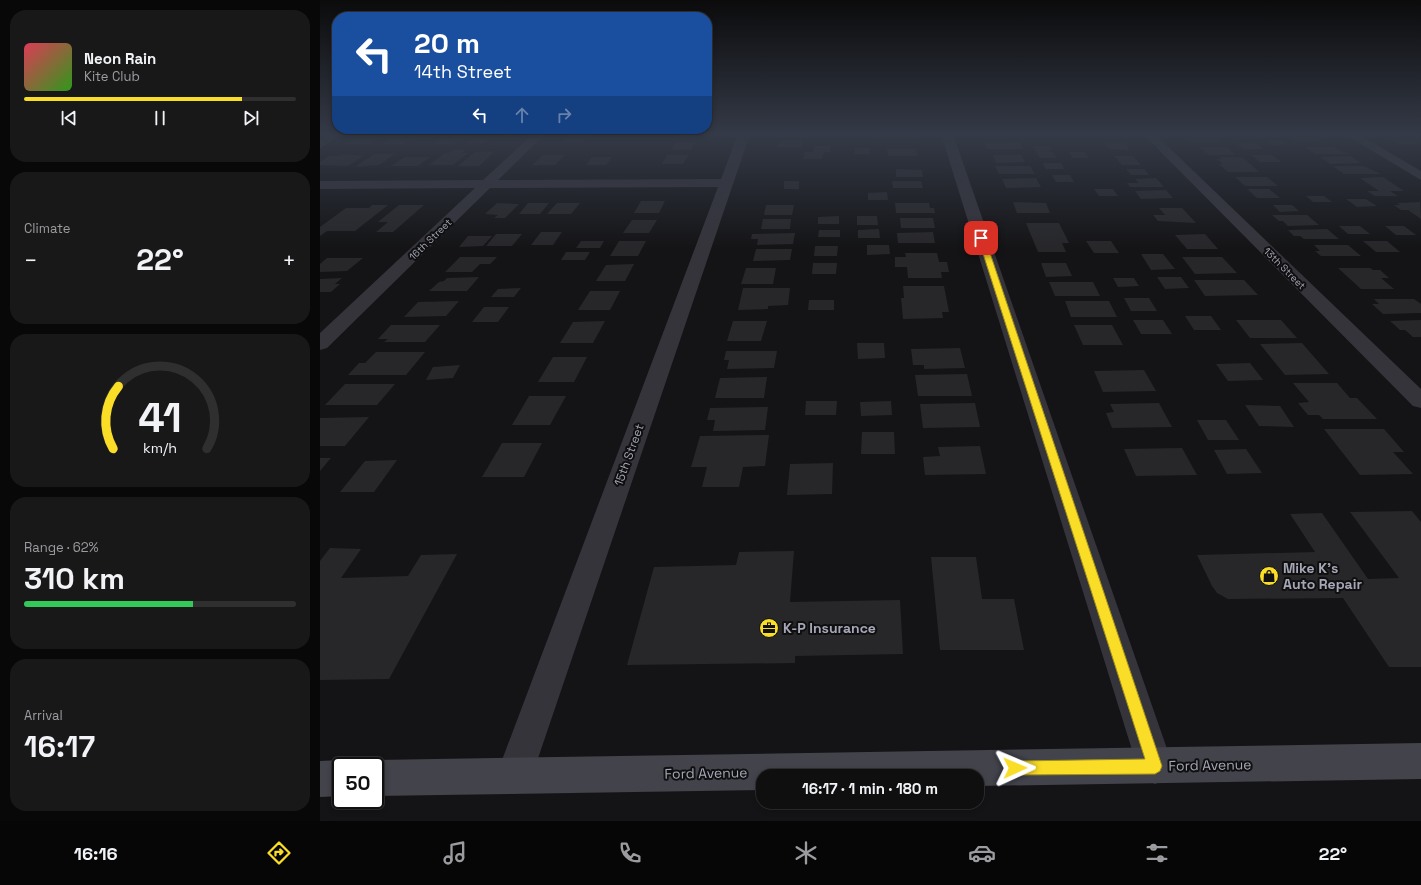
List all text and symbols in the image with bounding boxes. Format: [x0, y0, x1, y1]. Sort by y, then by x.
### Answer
text: 20 m [414, 25, 480, 61]
icon: left [348, 28, 400, 80]
text: Neon Rain [84, 49, 156, 68]
text: 14th Street [414, 60, 512, 83]
text: Kite Club [84, 68, 140, 85]
icon: left [469, 104, 491, 126]
icon: ahead [511, 104, 533, 126]
icon: right [553, 104, 575, 126]
icon: previous [58, 107, 80, 129]
icon: pause [149, 107, 171, 129]
icon: next [240, 107, 262, 129]
street label: 16th Street [406, 216, 455, 263]
text: Climate [24, 220, 70, 237]
pin [964, 221, 998, 255]
icon: arrive [970, 227, 992, 249]
text: 22° [136, 240, 184, 279]
street label: 13th Street [1261, 245, 1309, 292]
text: − [24, 246, 38, 274]
text: + [282, 246, 296, 274]
text: 41 [138, 390, 182, 443]
street label: 15th Street [610, 422, 648, 488]
text: km/h [143, 438, 177, 456]
text: Range · 62% [24, 539, 99, 556]
text: 310 km [24, 559, 125, 598]
place label: Mike K's Auto Repair [1283, 559, 1362, 593]
shop icon: Mike K's Auto Repair [1258, 565, 1280, 587]
office icon: K-P Insurance [758, 617, 780, 639]
place label: K-P Insurance [783, 619, 876, 637]
text: Arrival [24, 707, 63, 724]
text: 16:17 [24, 727, 95, 766]
position arrow [994, 747, 1036, 789]
street label: Ford Avenue [1168, 755, 1252, 775]
speed limit sign: 50 [332, 757, 384, 809]
street label: Ford Avenue [664, 763, 748, 783]
text: 16:17 · 1 min · 180 m [802, 779, 938, 798]
icon: directions [265, 839, 293, 867]
icon: music [441, 839, 469, 867]
icon: phone [616, 839, 644, 867]
icon: climate [792, 839, 820, 867]
icon: car [968, 839, 996, 867]
icon: filters [1143, 839, 1171, 867]
text: 16:16 [74, 842, 118, 865]
text: 22° [1319, 842, 1347, 865]

